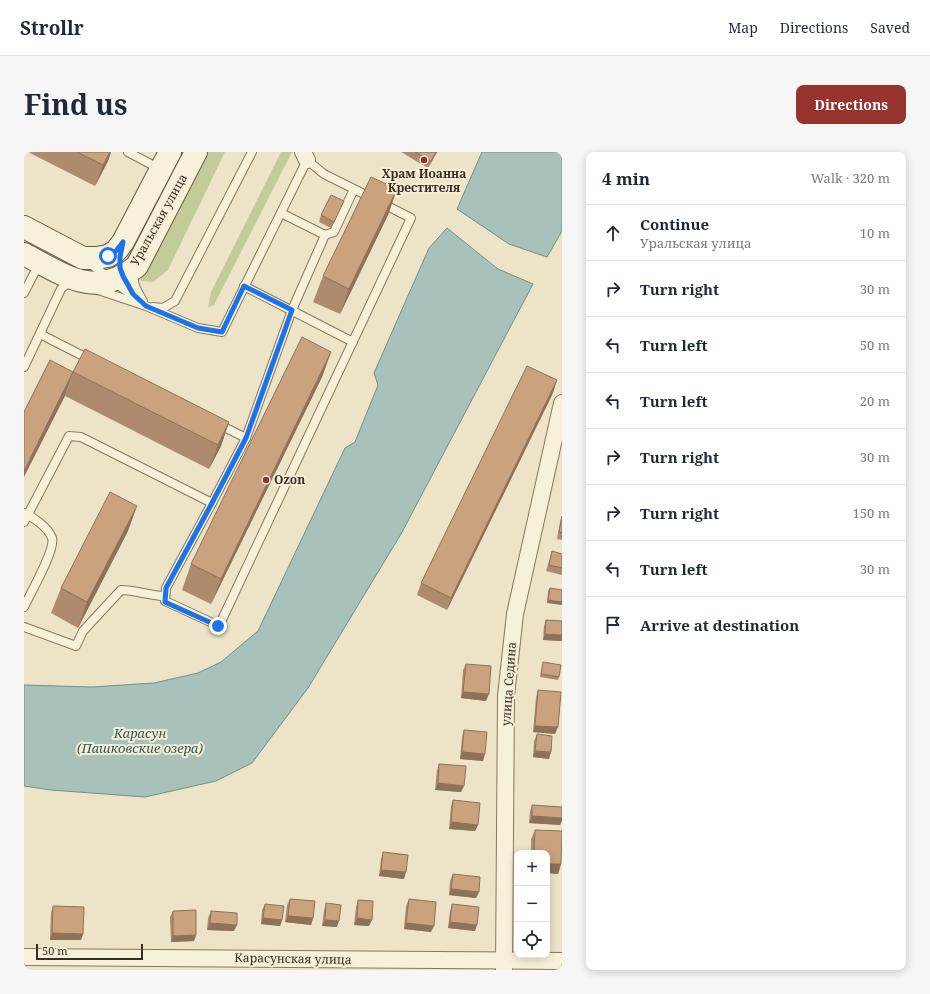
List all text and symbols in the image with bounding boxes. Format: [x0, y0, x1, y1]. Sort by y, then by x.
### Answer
text: Strollr [20, 15, 84, 41]
text: Map [728, 18, 758, 37]
text: Directions [780, 18, 848, 37]
text: Saved [870, 18, 910, 37]
text: Find us [24, 85, 128, 123]
button: Directions [796, 85, 906, 124]
marker: Храм Иоанна Крестителя [419, 155, 429, 165]
place label: Храм Иоанна Крестителя [382, 165, 466, 196]
text: 4 min [602, 167, 650, 190]
text: Walk · 320 m [811, 169, 890, 187]
street label: Уральская улица [126, 170, 191, 269]
text: Continue [640, 214, 709, 234]
icon: ahead [602, 222, 624, 244]
text: 10 m [860, 224, 890, 242]
text: Уральская улица [640, 234, 752, 252]
route start [99, 247, 117, 265]
icon: right [602, 278, 624, 300]
text: Turn right [640, 279, 719, 299]
text: 30 m [860, 280, 890, 298]
icon: left [602, 334, 624, 356]
text: Turn left [640, 335, 708, 355]
text: 50 m [860, 336, 890, 354]
icon: left [602, 390, 624, 412]
text: Turn left [640, 391, 708, 411]
text: 20 m [860, 392, 890, 410]
icon: right [602, 446, 624, 468]
text: Turn right [640, 447, 719, 467]
text: 30 m [860, 448, 890, 466]
place label: Ozon [274, 471, 305, 488]
marker: Ozon [261, 475, 271, 485]
icon: right [602, 502, 624, 524]
text: Turn right [640, 503, 719, 523]
text: 150 m [853, 504, 890, 522]
icon: left [602, 558, 624, 580]
text: Turn left [640, 559, 708, 579]
text: 30 m [860, 560, 890, 578]
icon: arrive [602, 614, 624, 636]
text: Arrive at destination [640, 615, 799, 635]
route end [209, 617, 227, 635]
street label: улица Седина [497, 641, 520, 727]
water label: Карасун (Пашковские озера) [77, 724, 204, 757]
map controls [514, 850, 550, 958]
button: + [514, 850, 550, 886]
button: − [514, 886, 550, 922]
button: locate [514, 922, 550, 958]
scale bar [36, 942, 143, 961]
text: 50 m [42, 943, 68, 958]
street label: Карасунская улица [234, 949, 352, 968]

